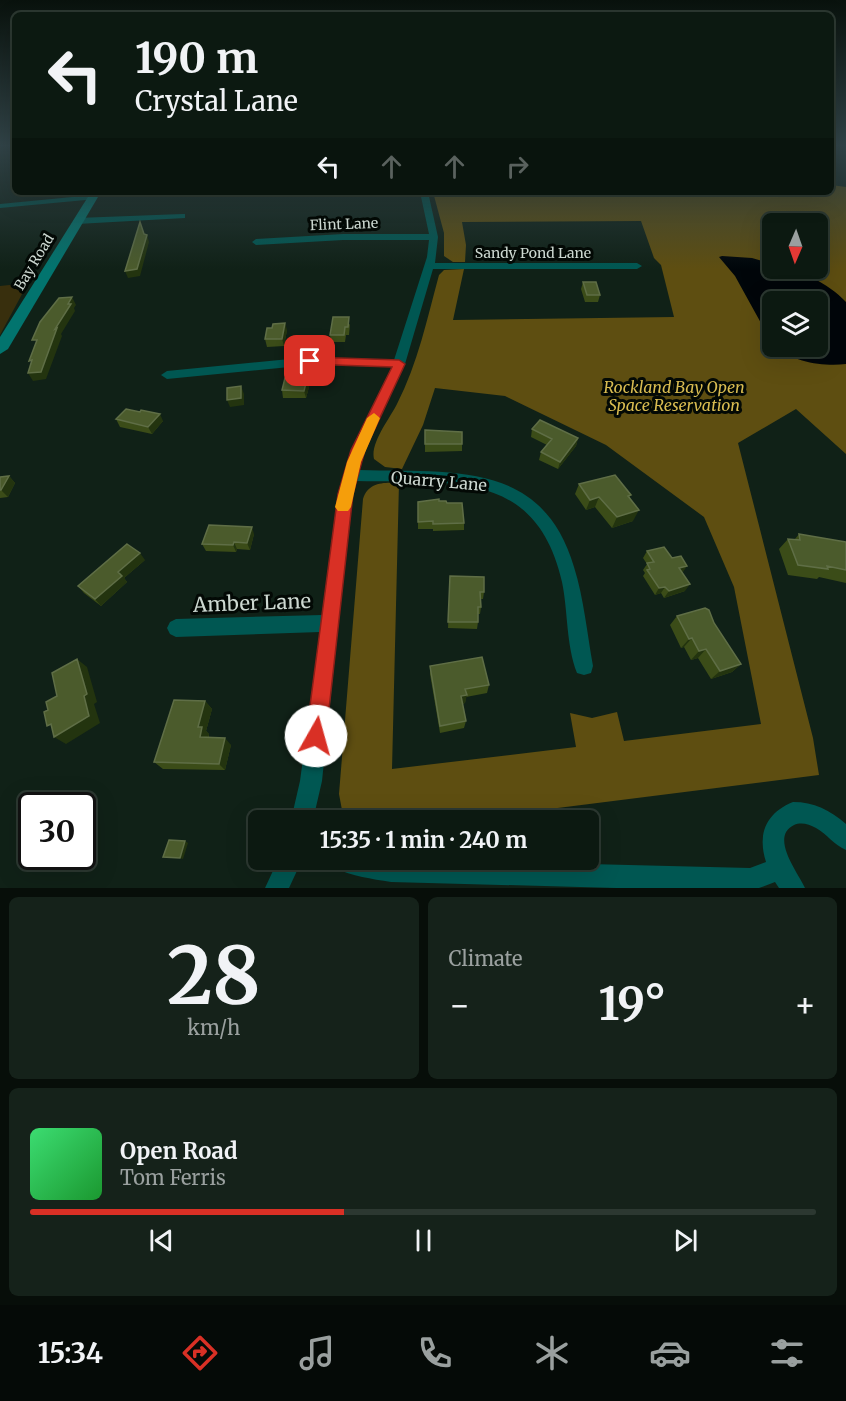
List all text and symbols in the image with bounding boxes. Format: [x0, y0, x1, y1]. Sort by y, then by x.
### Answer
text: 190 m [135, 32, 258, 84]
icon: left [36, 36, 114, 114]
text: Crystal Lane [135, 84, 298, 118]
icon: left [312, 150, 345, 183]
icon: ahead [375, 150, 408, 183]
icon: ahead [438, 150, 471, 183]
icon: right [501, 150, 534, 183]
north arrow [762, 213, 828, 279]
map controls [762, 213, 828, 357]
street label: Flint Lane [309, 214, 379, 234]
street label: Bay Road [10, 230, 58, 293]
street label: Sandy Pond Lane [475, 244, 591, 262]
button: layers [762, 291, 828, 357]
pin [284, 335, 335, 386]
icon: arrive [293, 344, 326, 377]
park label: Rockland Bay Open Space Reservation [603, 377, 745, 415]
street label: Quarry Lane [390, 467, 488, 495]
street label: Amber Lane [192, 588, 311, 617]
position arrow [284, 704, 348, 768]
speed limit sign: 30 [18, 792, 96, 870]
text: 15:35 · 1 min · 240 m [320, 826, 527, 854]
text: 28 [167, 927, 261, 1025]
text: Climate [449, 946, 523, 971]
text: 19° [599, 976, 666, 1032]
text: − [449, 985, 471, 1026]
text: + [794, 985, 816, 1026]
text: km/h [187, 1015, 240, 1040]
text: Open Road [120, 1137, 238, 1165]
text: Tom Ferris [120, 1165, 226, 1190]
icon: previous [145, 1224, 178, 1257]
icon: pause [407, 1224, 440, 1257]
icon: next [669, 1224, 702, 1257]
icon: directions [179, 1332, 221, 1374]
icon: music [296, 1332, 338, 1374]
icon: phone [414, 1332, 456, 1374]
icon: climate [531, 1332, 573, 1374]
icon: car [649, 1332, 691, 1374]
icon: filters [766, 1332, 808, 1374]
text: 15:34 [38, 1336, 103, 1370]

